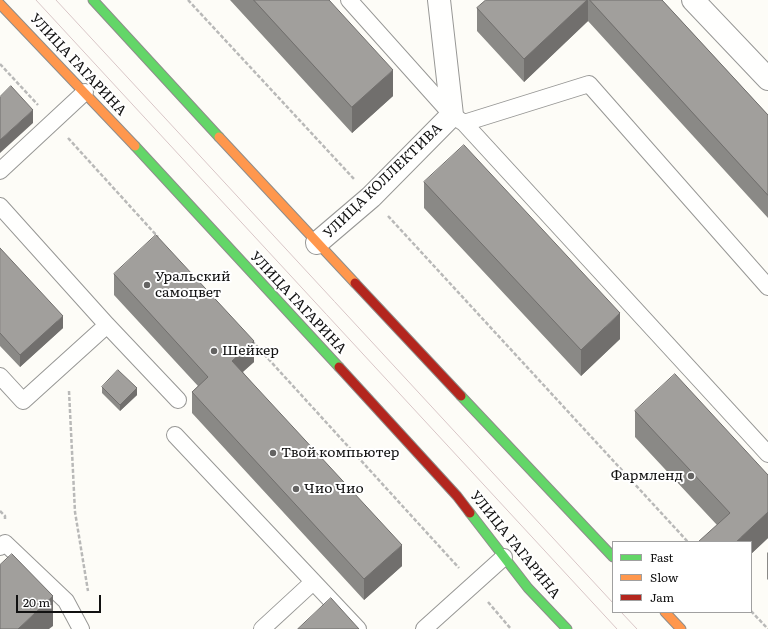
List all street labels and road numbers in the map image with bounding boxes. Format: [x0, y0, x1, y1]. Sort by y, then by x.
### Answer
street label: УЛИЦА ГАГАРИНА [26, 11, 130, 119]
street label: УЛИЦА КОЛЛЕКТИВА [320, 120, 446, 242]
street label: УЛИЦА ГАГАРИНА [246, 249, 350, 357]
street label: УЛИЦА ГАГАРИНА [467, 488, 563, 602]

